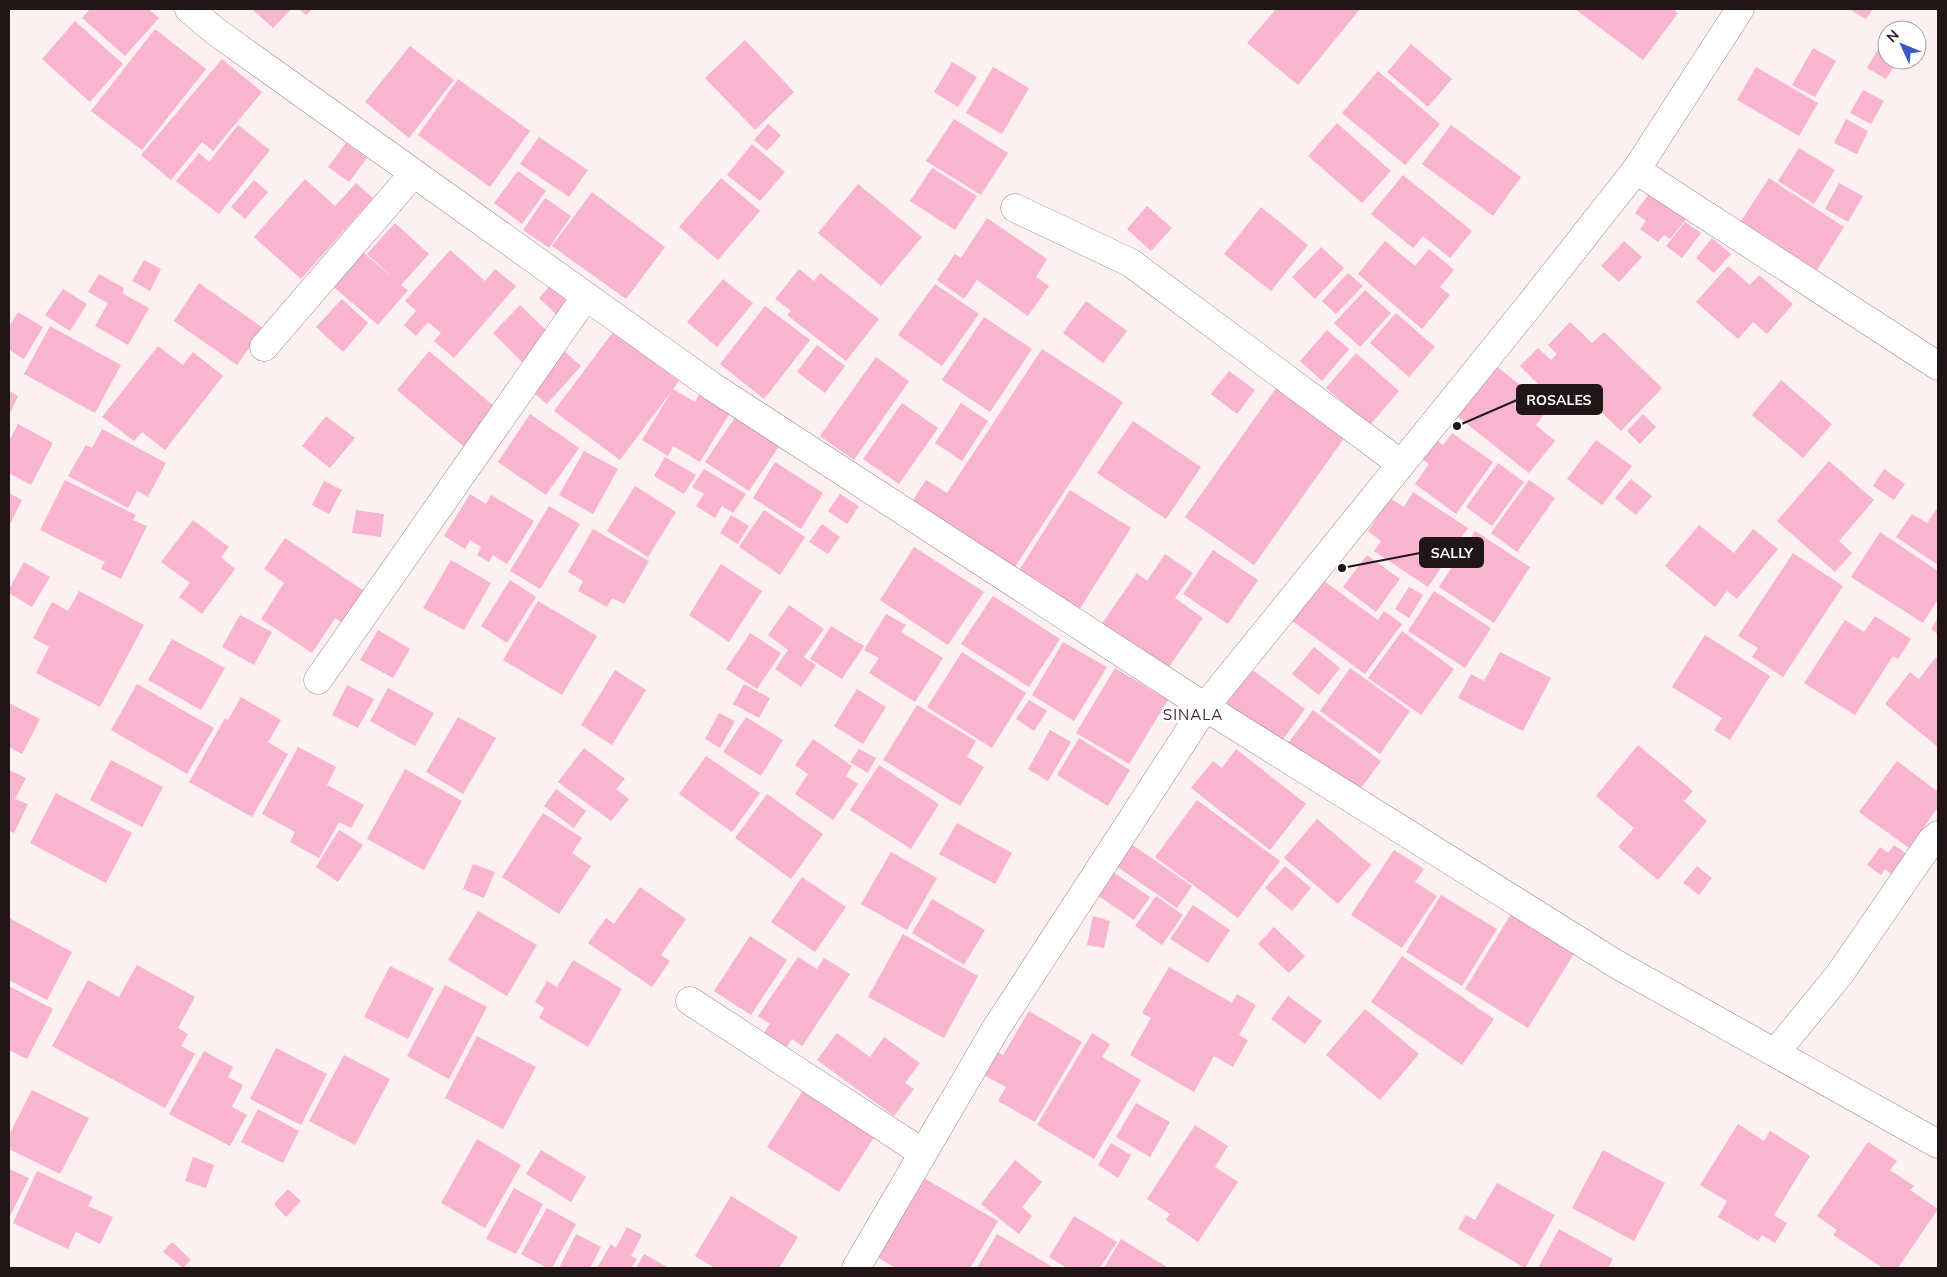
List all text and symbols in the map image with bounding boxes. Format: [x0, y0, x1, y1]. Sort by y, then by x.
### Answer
north arrow [1877, 20, 1927, 70]
text: N [1883, 26, 1903, 46]
callout: ROSALES [1517, 385, 1602, 414]
text: ROSALES [1526, 391, 1592, 409]
callout: SALLY [1420, 538, 1483, 567]
text: SALLY [1431, 544, 1474, 562]
district label: SINALA [1163, 705, 1223, 724]

